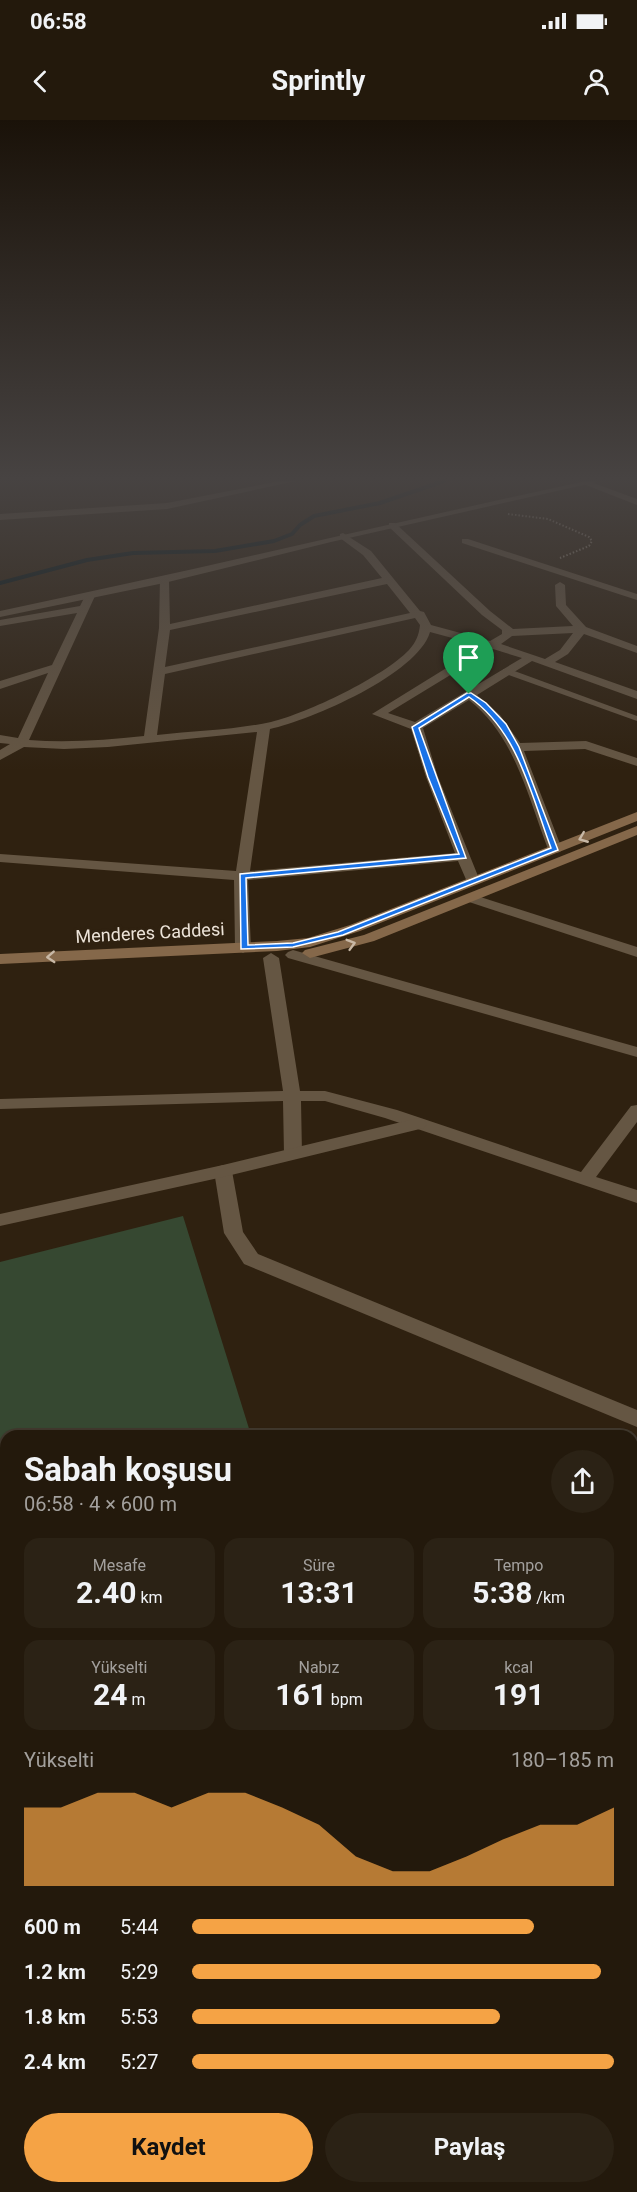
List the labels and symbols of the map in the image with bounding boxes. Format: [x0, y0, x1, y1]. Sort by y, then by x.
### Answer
pin [443, 632, 494, 694]
one-way arrow [578, 831, 589, 843]
street label: Menderes Caddesi [75, 918, 225, 947]
one-way arrow [345, 939, 356, 951]
one-way arrow [46, 950, 55, 963]

